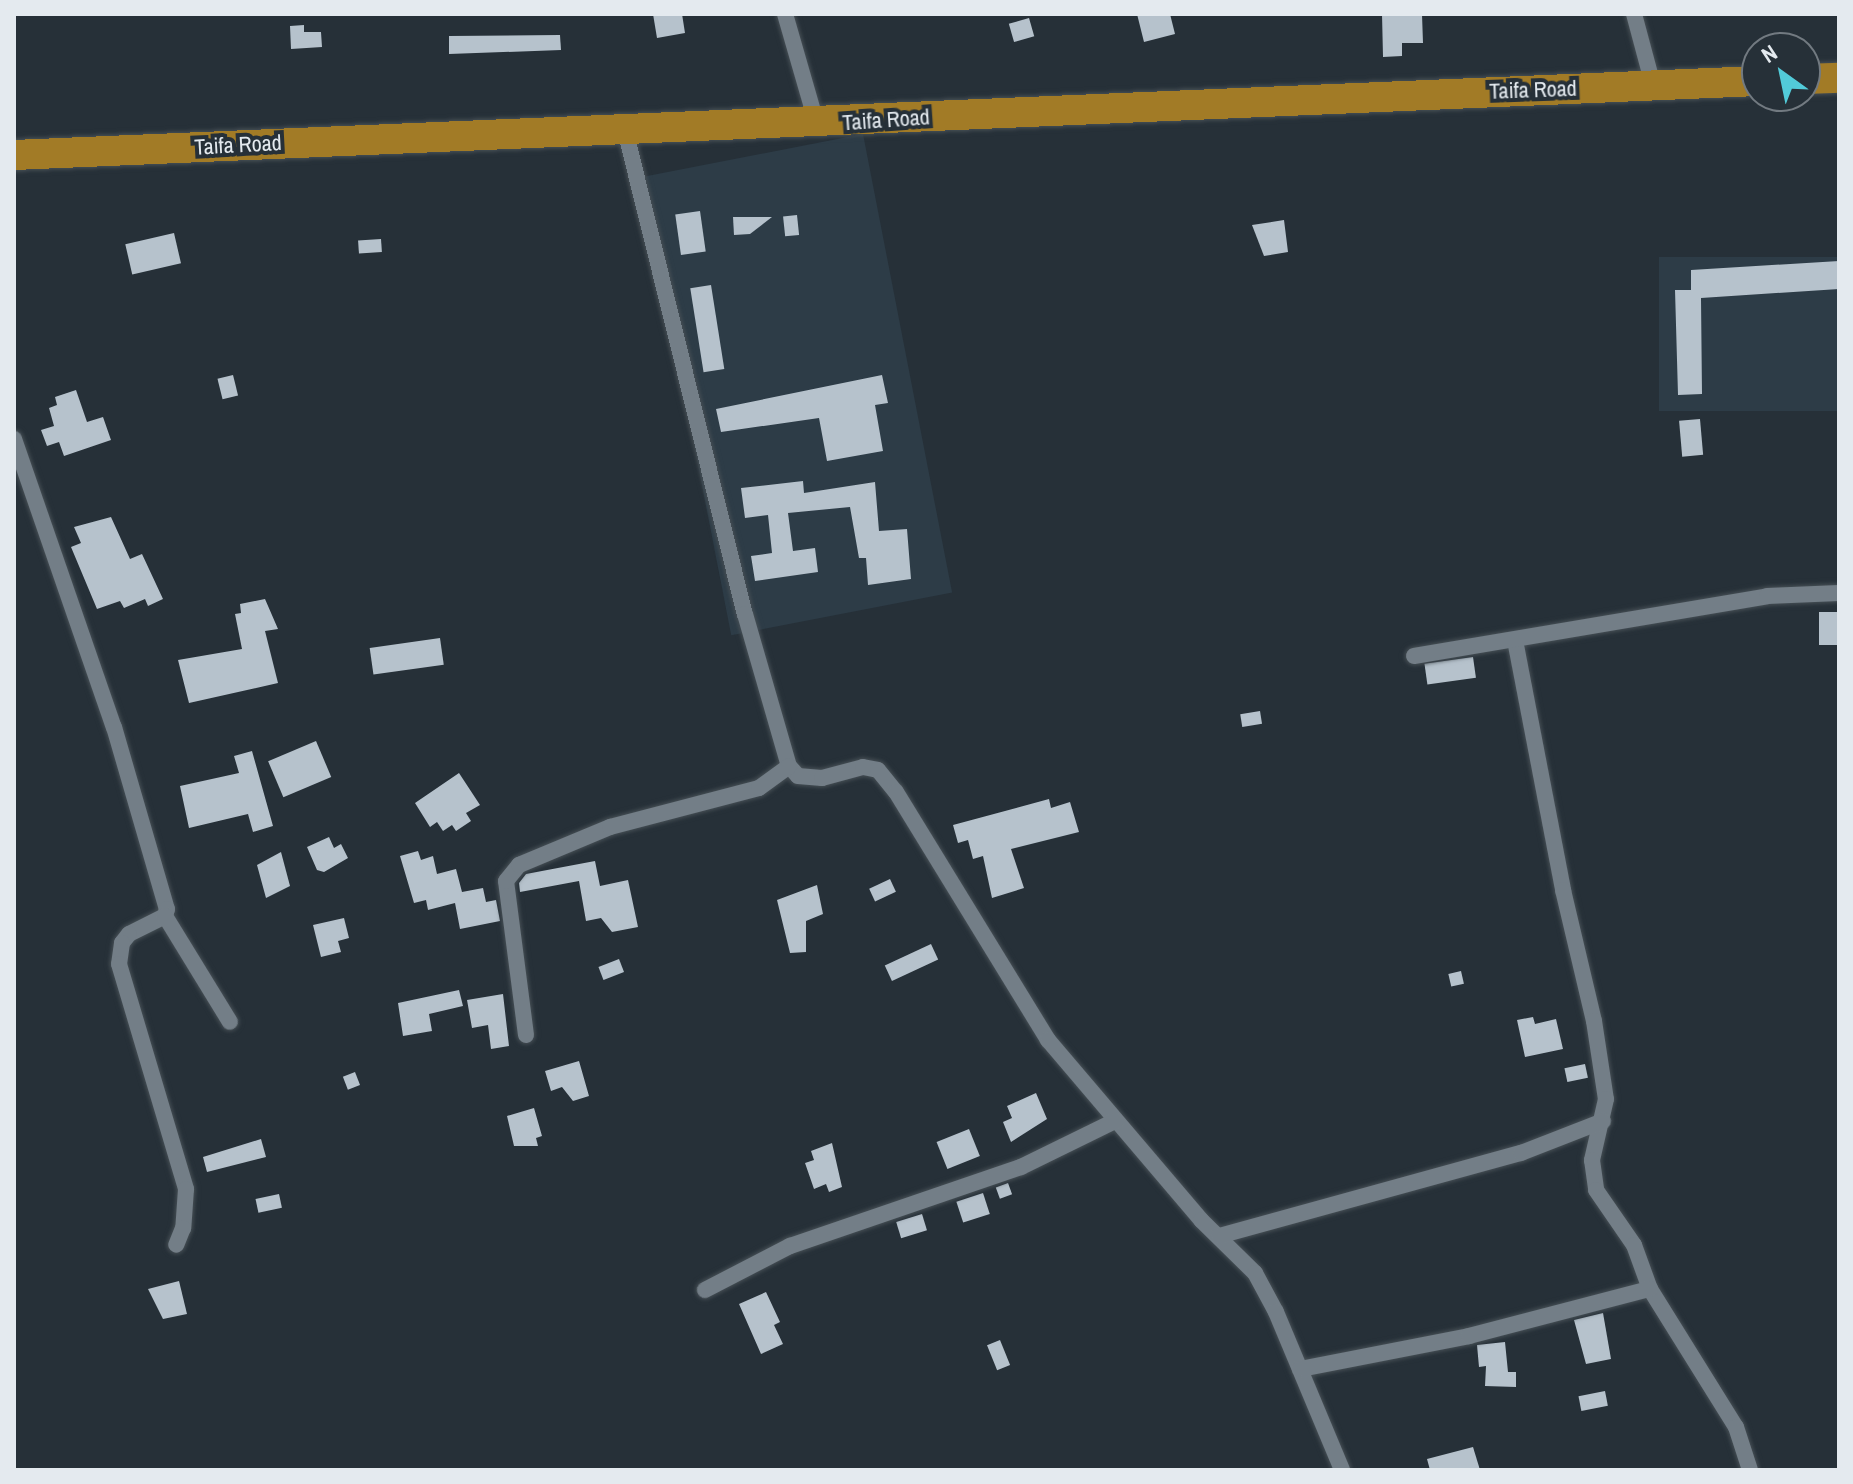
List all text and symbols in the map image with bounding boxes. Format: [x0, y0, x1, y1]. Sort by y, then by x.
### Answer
north arrow [1741, 32, 1821, 112]
text: N [1755, 37, 1783, 70]
street label: Taifa Road [1489, 75, 1577, 105]
street label: Taifa Road [841, 104, 931, 136]
street label: Taifa Road [194, 130, 282, 160]

